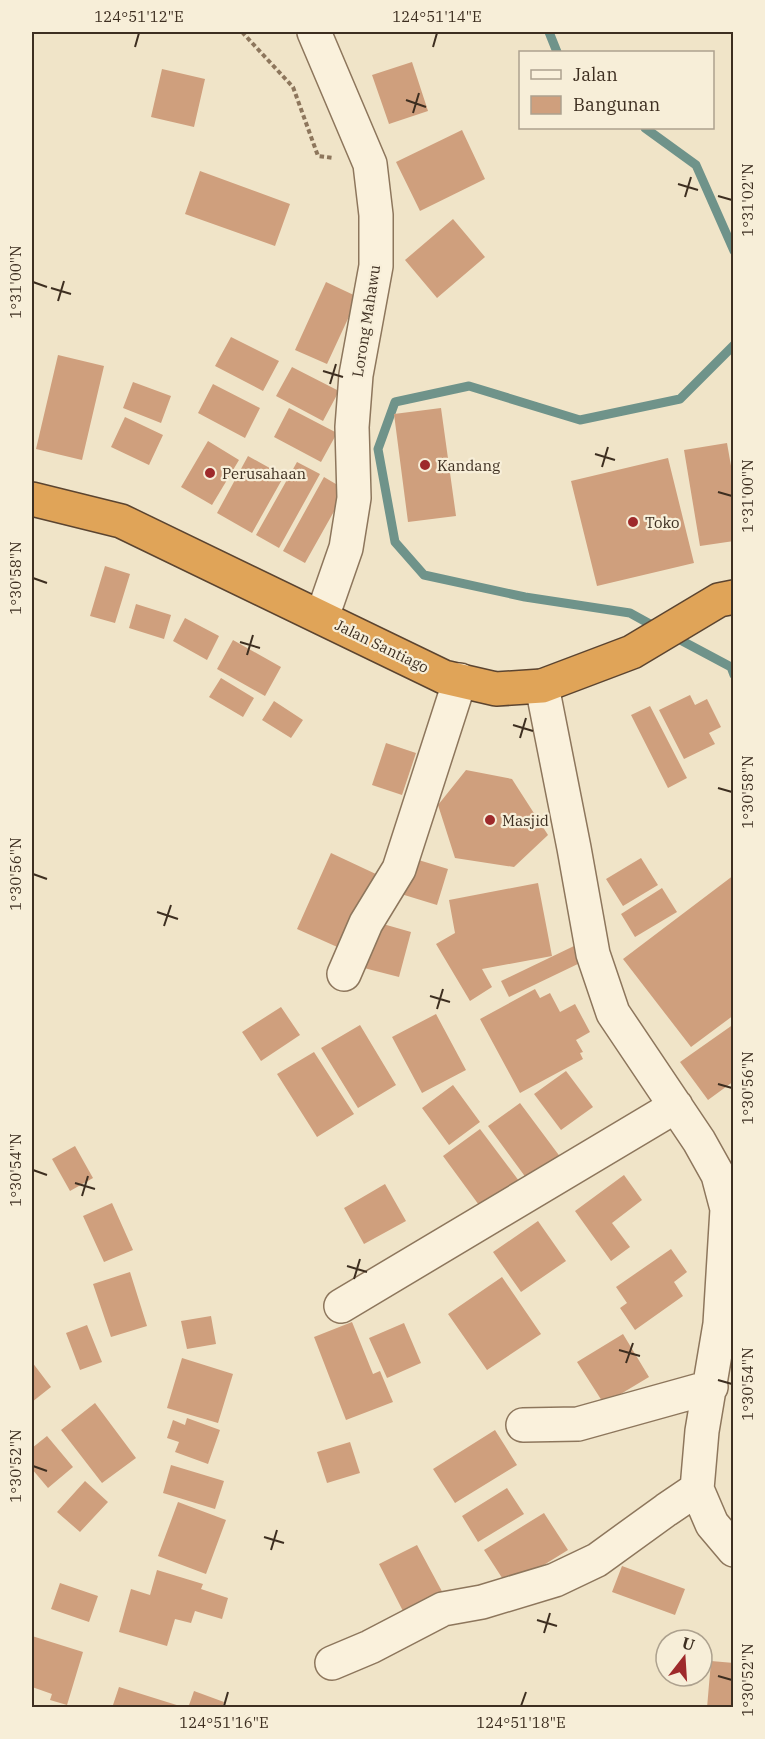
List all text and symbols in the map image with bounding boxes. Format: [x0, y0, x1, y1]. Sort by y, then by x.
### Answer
text: 124°51'12"E [94, 7, 184, 26]
text: 124°51'14"E [392, 7, 482, 26]
legend [519, 51, 714, 129]
text: Jalan [573, 63, 618, 86]
text: Bangunan [573, 93, 660, 116]
text: 1°31'02"N [738, 163, 757, 237]
text: 1°31'00"N [6, 245, 25, 319]
street label: Lorong Mahawu [348, 264, 384, 378]
place label: Kandang [437, 456, 500, 475]
marker: Kandang [418, 458, 432, 472]
text: 1°31'00"N [738, 459, 757, 533]
place label: Perusahaan [222, 464, 307, 483]
marker: Perusahaan [203, 466, 217, 480]
place label: Toko [645, 513, 680, 532]
marker: Toko [626, 515, 640, 529]
text: 1°30'58"N [6, 541, 25, 615]
street label: Jalan Santiago [332, 615, 432, 677]
text: 1°30'58"N [738, 755, 757, 829]
place label: Masjid [502, 811, 549, 830]
marker: Masjid [483, 813, 497, 827]
text: 1°30'56"N [6, 837, 25, 911]
text: 1°30'56"N [738, 1051, 757, 1125]
text: 1°30'54"N [6, 1133, 25, 1207]
text: 1°30'54"N [738, 1347, 757, 1421]
text: 1°30'52"N [6, 1429, 25, 1503]
north arrow [654, 1628, 714, 1688]
text: U [680, 1632, 697, 1655]
text: 1°30'52"N [738, 1643, 757, 1717]
text: 124°51'16"E [179, 1713, 269, 1732]
text: 124°51'18"E [476, 1713, 566, 1732]

